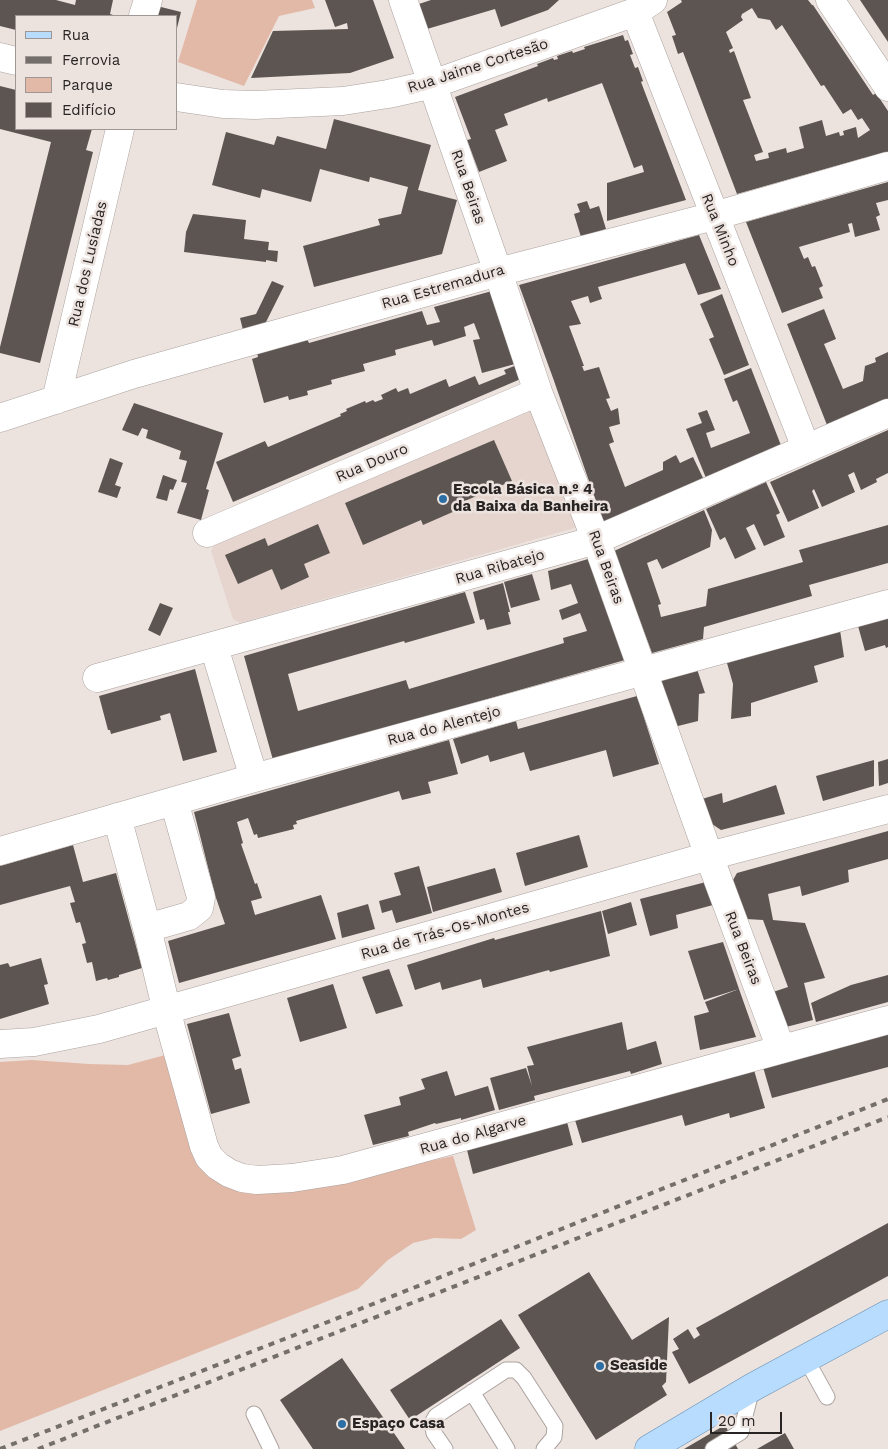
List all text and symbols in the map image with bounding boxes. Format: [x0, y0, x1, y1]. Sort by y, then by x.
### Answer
legend [15, 15, 178, 130]
text: Rua [62, 26, 90, 44]
street label: Rua Jaime Cortesão [405, 35, 551, 97]
text: Ferrovia [62, 51, 120, 69]
text: Parque [62, 76, 113, 94]
text: Edifício [62, 101, 116, 119]
street label: Rua Beiras [447, 147, 489, 227]
street label: Rua Minho [697, 191, 743, 269]
street label: Rua dos Lusíadas [65, 199, 111, 329]
street label: Rua Estremadura [380, 261, 506, 313]
street label: Rua Douro [333, 440, 411, 486]
place label: Escola Básica n.º 4 da Baixa da Banheira [453, 481, 608, 516]
marker: Escola Básica n.º 4 da Baixa da Banheira [437, 493, 449, 505]
street label: Rua Beiras [584, 528, 628, 606]
street label: Rua Ribatejo [453, 546, 547, 588]
street label: Rua do Alentejo [385, 702, 503, 750]
street label: Rua de Trás-Os-Montes [359, 898, 531, 964]
street label: Rua Beiras [721, 909, 765, 987]
street label: Rua do Algarve [418, 1111, 528, 1159]
place label: Seaside [610, 1357, 667, 1375]
marker: Seaside [594, 1360, 606, 1372]
scale bar [713, 1402, 786, 1434]
text: 20 m [718, 1412, 756, 1430]
place label: Espaço Casa [352, 1415, 445, 1433]
marker: Espaço Casa [336, 1418, 348, 1430]

